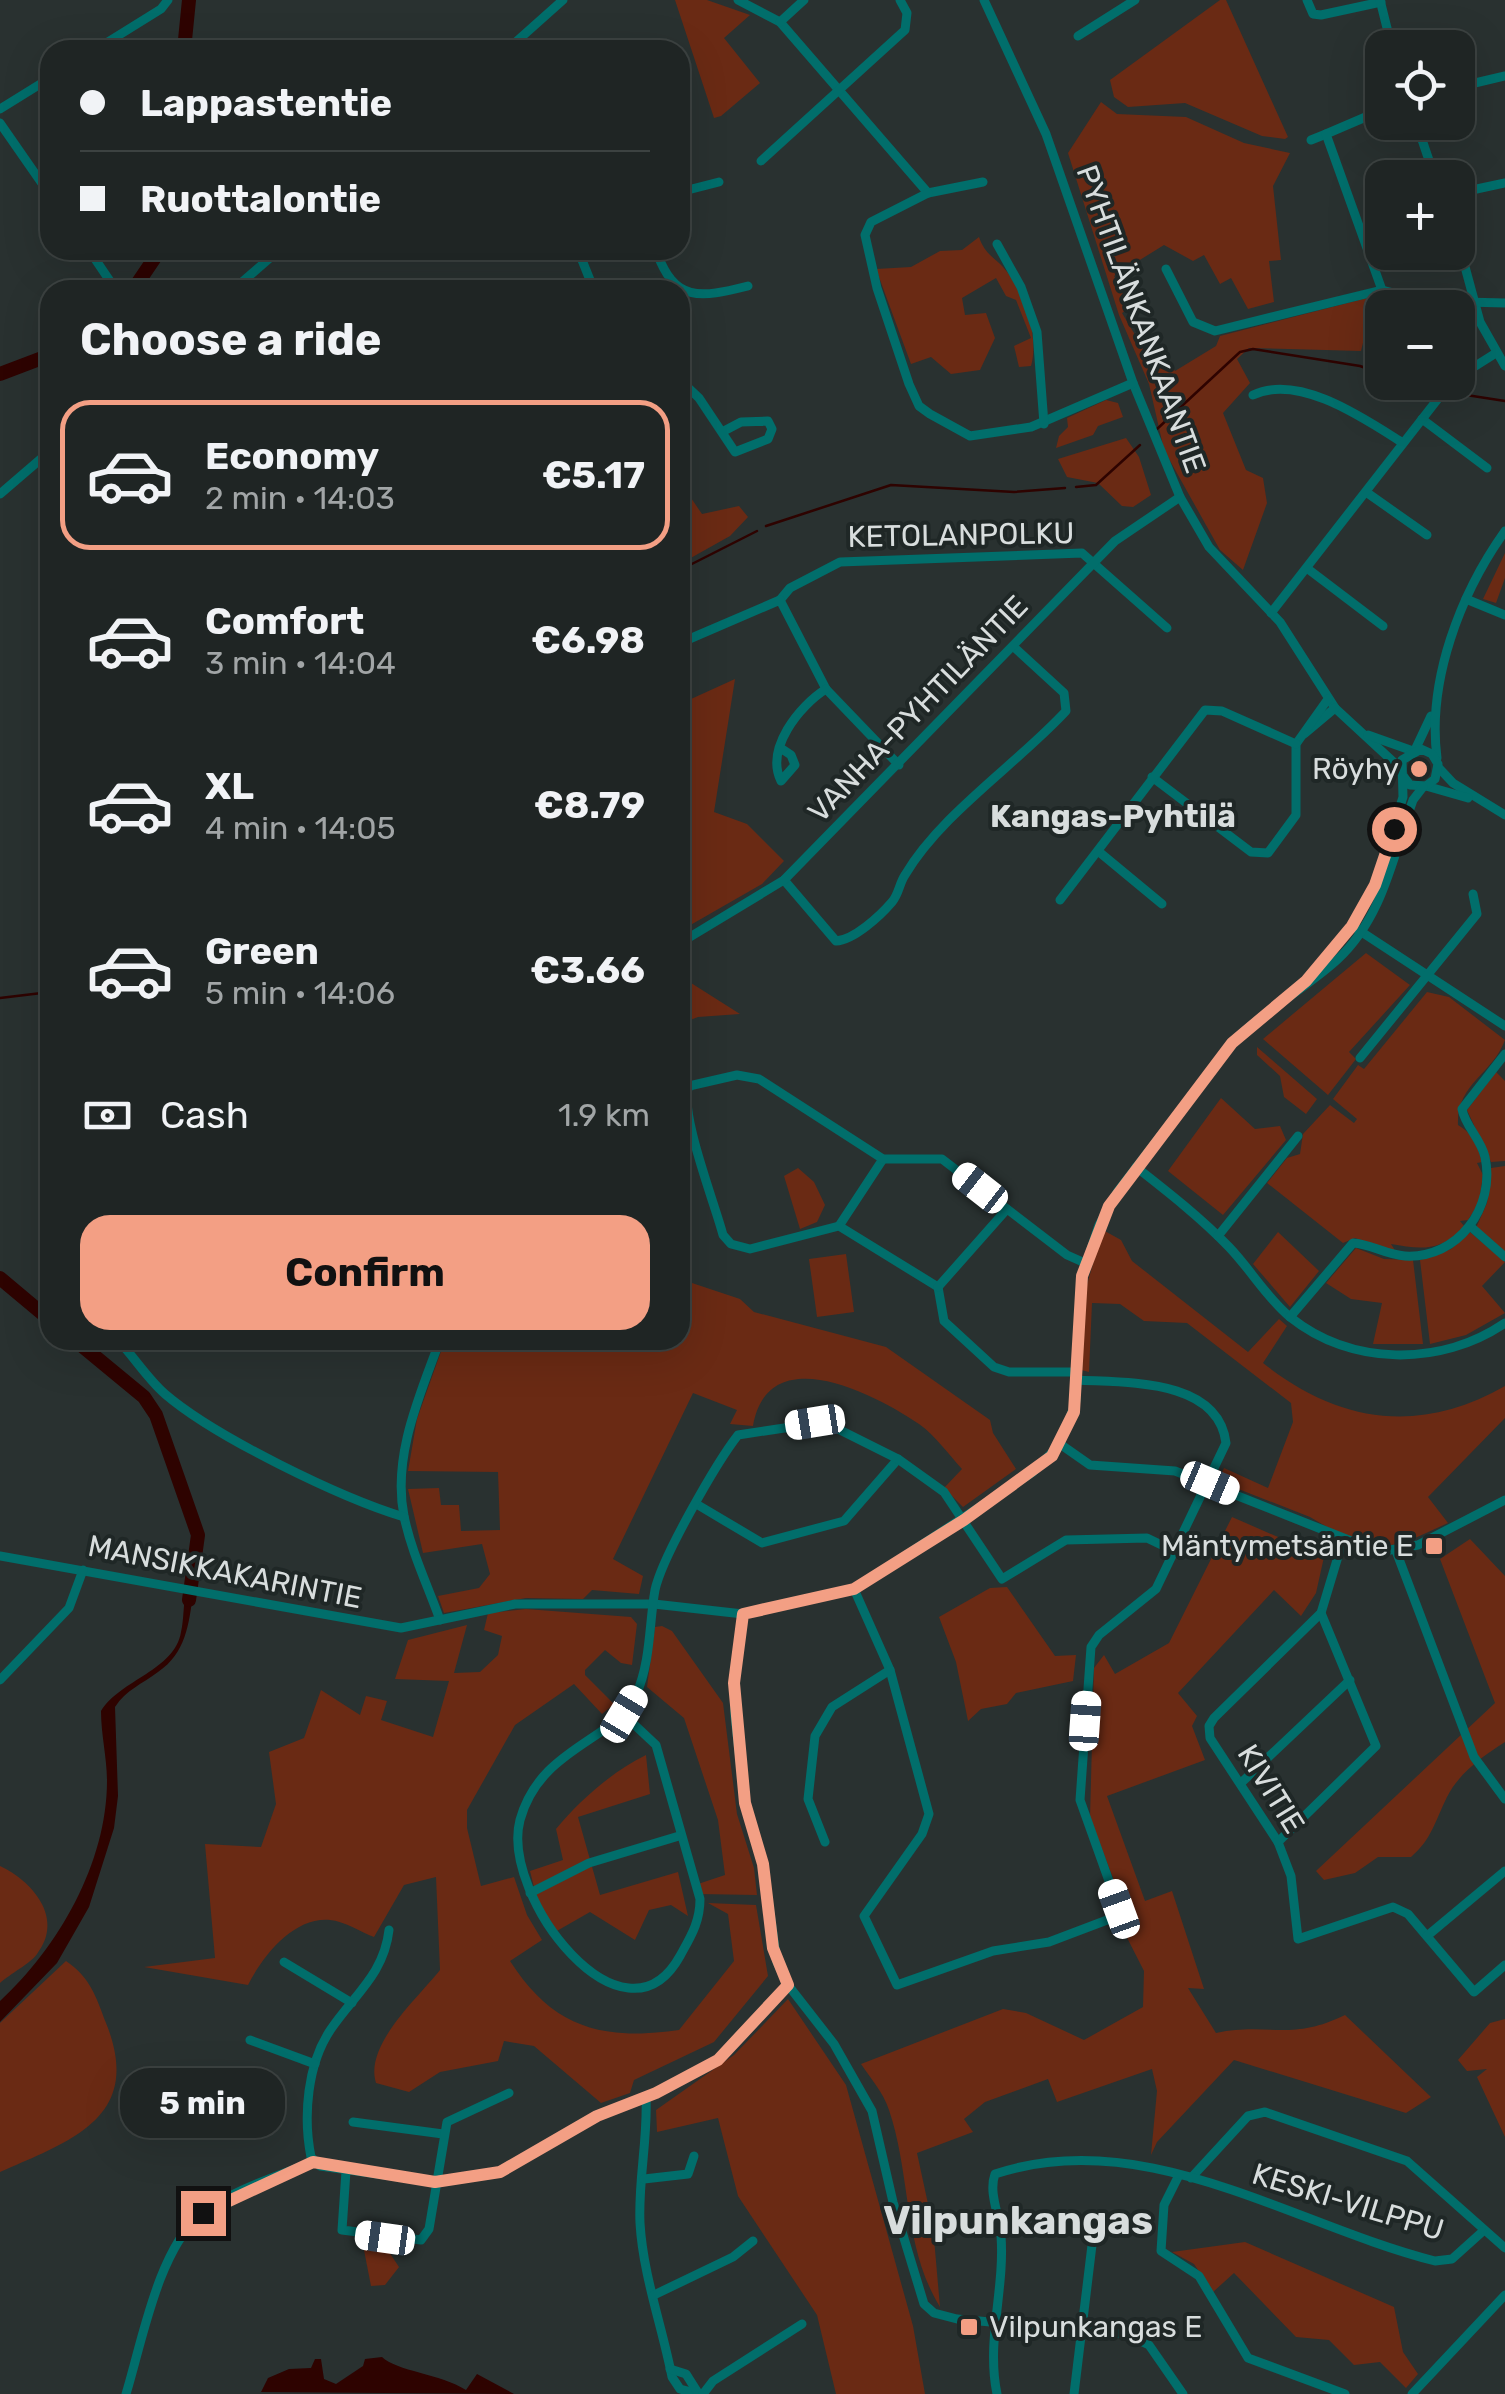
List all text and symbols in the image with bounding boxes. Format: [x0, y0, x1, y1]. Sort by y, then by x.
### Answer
map controls [1365, 30, 1475, 400]
button: locate [1365, 30, 1475, 140]
text: Lappastentie [140, 80, 392, 126]
street label: PYHTILÄNKANKAANTIE [1069, 160, 1213, 478]
button: + [1365, 160, 1475, 270]
text: Ruottalontie [140, 176, 381, 222]
button: − [1365, 290, 1475, 400]
text: Choose a ride [80, 313, 382, 366]
icon: car [85, 430, 175, 520]
text: Economy [205, 433, 379, 479]
text: €5.17 [542, 452, 645, 498]
text: 2 min · 14:03 [205, 479, 395, 517]
street label: KETOLANPOLKU [847, 515, 1075, 555]
street label: VANHA-PYHTILÄNTIE [801, 588, 1035, 830]
icon: car [85, 595, 175, 685]
text: Comfort [205, 598, 364, 644]
text: €6.98 [531, 617, 645, 663]
text: 3 min · 14:04 [205, 644, 396, 682]
place label: Röyhy [1312, 751, 1399, 787]
marker: Röyhy [1408, 758, 1430, 780]
icon: car [85, 760, 175, 850]
text: XL [205, 763, 254, 809]
text: €8.79 [534, 782, 645, 828]
district label: Kangas-Pyhtilä [990, 797, 1236, 835]
route start [1372, 807, 1417, 852]
text: 4 min · 14:05 [205, 809, 396, 847]
icon: car [85, 925, 175, 1015]
text: Green [205, 928, 319, 974]
text: €3.66 [530, 947, 645, 993]
text: 5 min · 14:06 [205, 974, 395, 1012]
icon: cash [80, 1088, 135, 1143]
text: Cash [160, 1092, 249, 1138]
text: 1.9 km [558, 1096, 650, 1134]
car [947, 1158, 1013, 1218]
button: Confirm [80, 1215, 650, 1330]
car [783, 1402, 847, 1442]
car [1177, 1457, 1243, 1509]
street label: MANSIKKAKARINTIE [85, 1528, 365, 1616]
place label: Mäntymetsäntie E [1161, 1528, 1414, 1564]
marker: Mäntymetsäntie E [1423, 1535, 1445, 1557]
car [596, 1681, 652, 1747]
car [1068, 1690, 1102, 1752]
street label: KIVITIE [1230, 1738, 1312, 1840]
car [1095, 1876, 1143, 1942]
callout: 5 min [120, 2068, 286, 2138]
text: 5 min [159, 2084, 246, 2122]
street label: KESKI-VILPPU [1248, 2156, 1448, 2248]
route end [181, 2191, 226, 2236]
district label: Vilpunkangas [883, 2197, 1153, 2244]
car [353, 2219, 417, 2257]
place label: Vilpunkangas E [989, 2309, 1202, 2345]
marker: Vilpunkangas E [958, 2316, 980, 2338]

